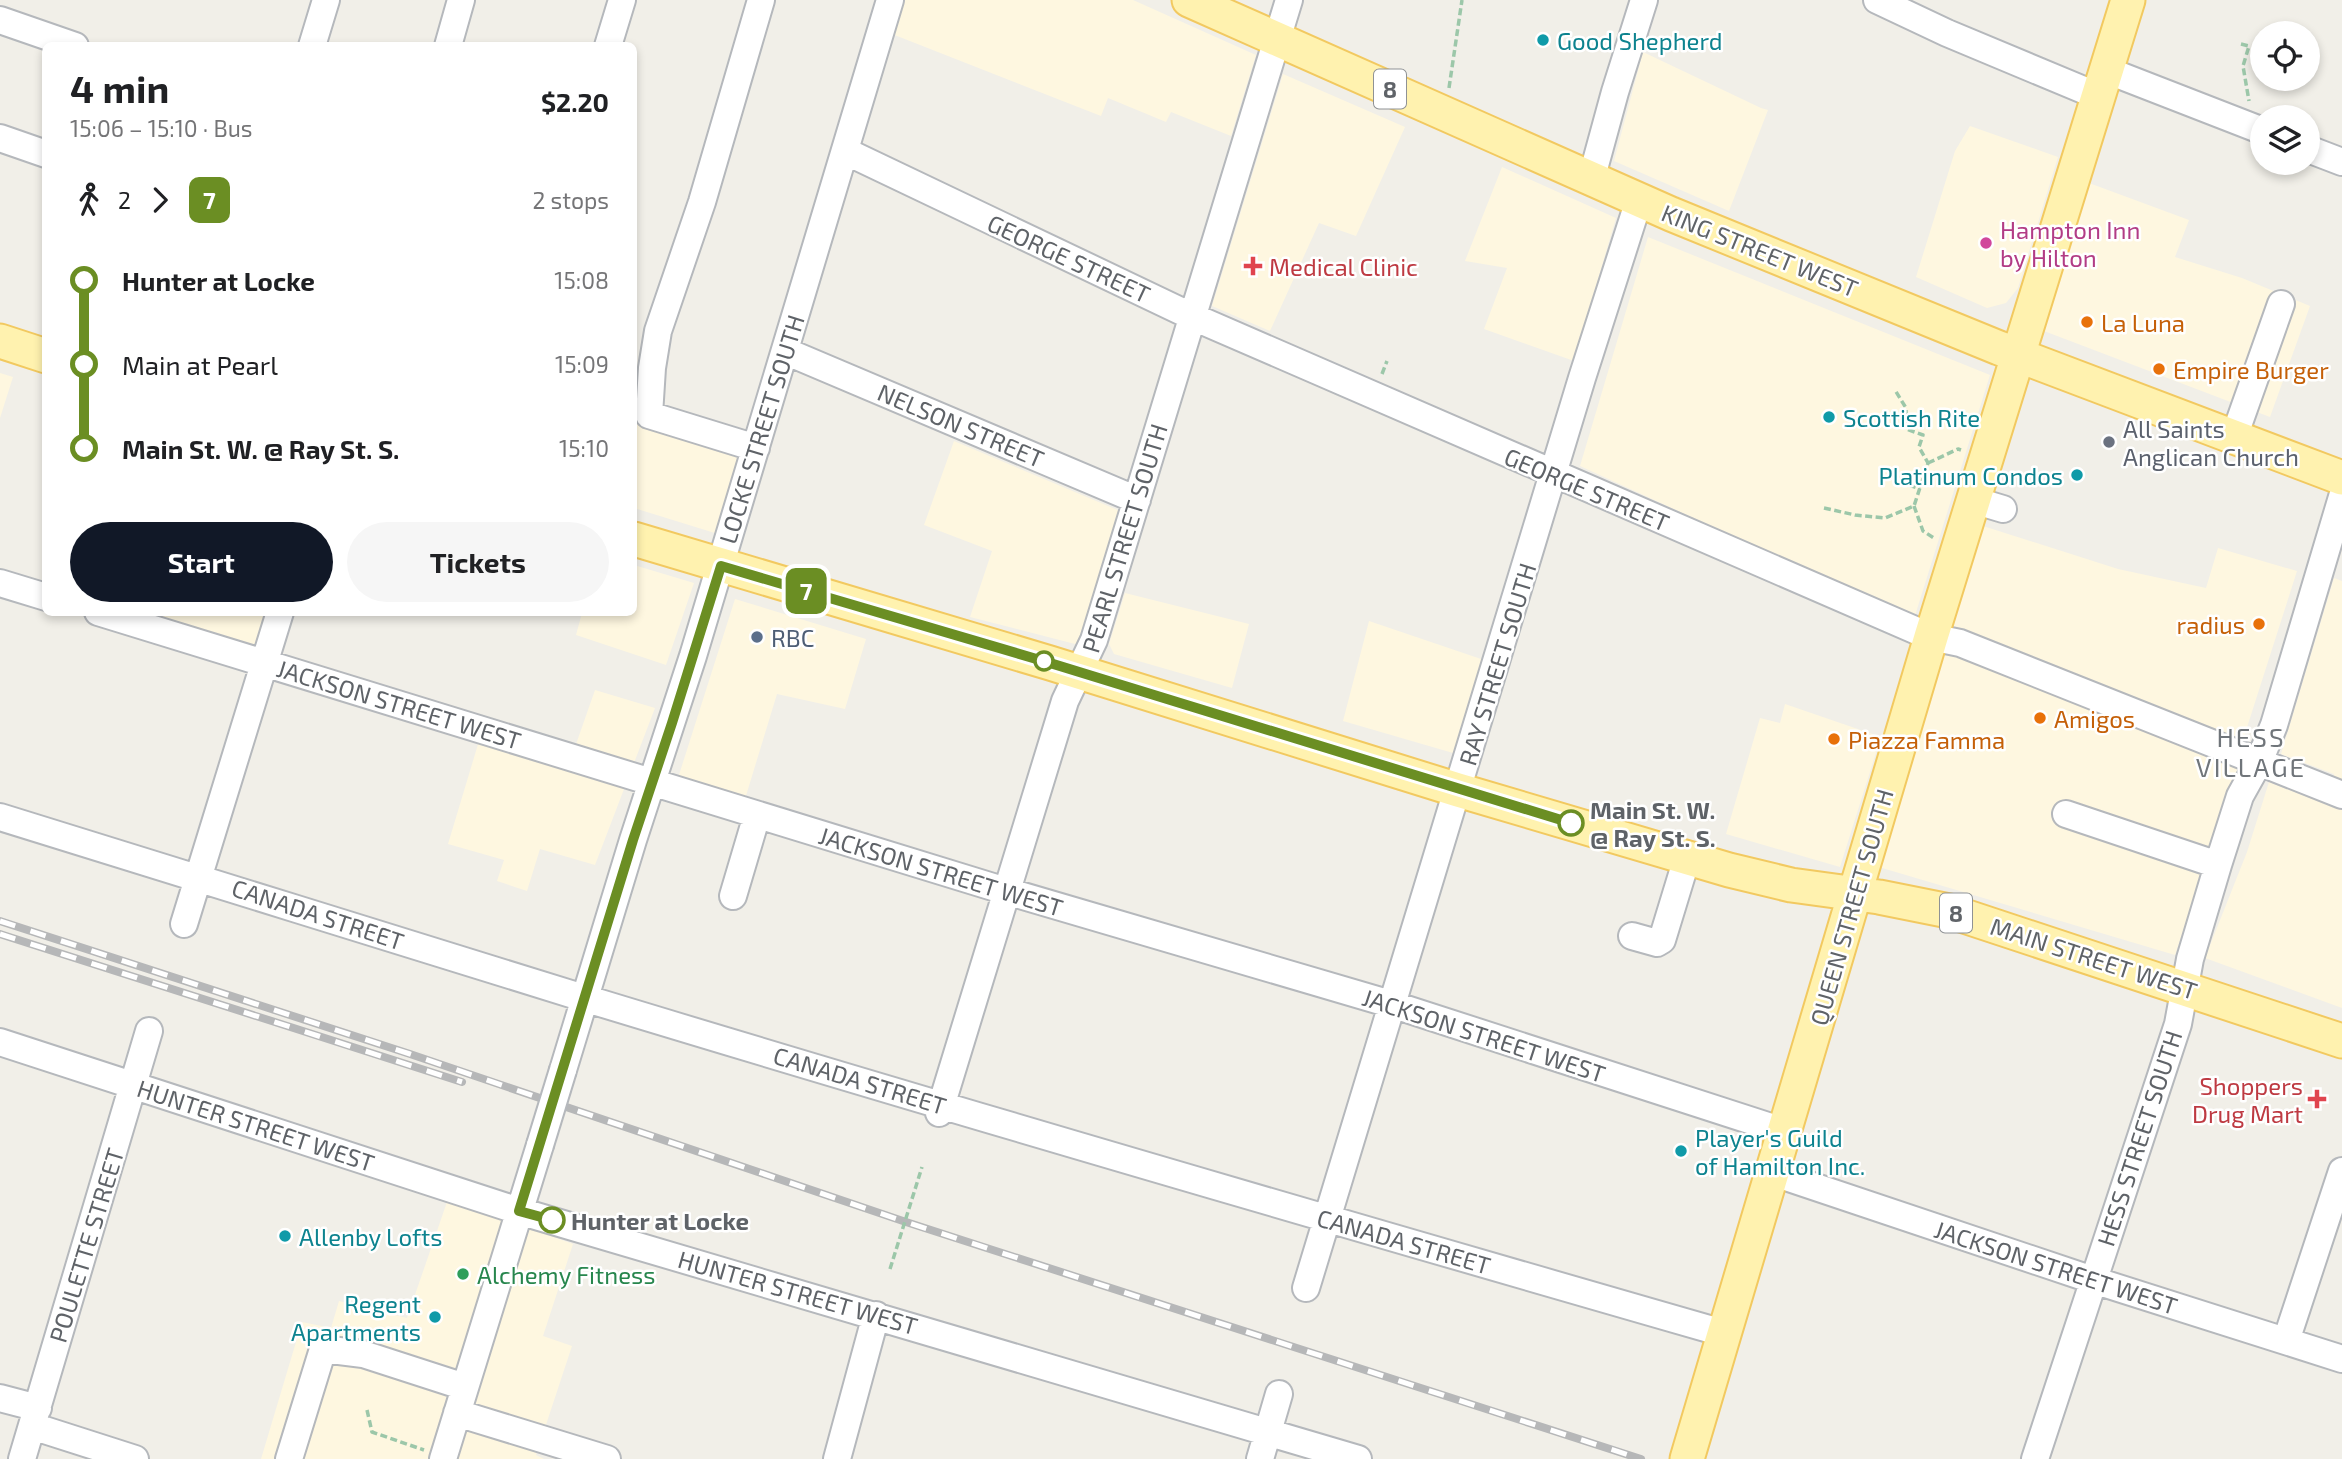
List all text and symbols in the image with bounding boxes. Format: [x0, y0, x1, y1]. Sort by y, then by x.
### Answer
map controls [2250, 21, 2320, 175]
button: locate [2250, 21, 2320, 91]
place label: Good Shepherd [1557, 26, 1723, 55]
marker: Good Shepherd [1535, 32, 1551, 48]
text: 4 min [70, 65, 169, 111]
road number: 8 [1374, 69, 1406, 108]
text: $2.20 [541, 86, 609, 117]
button: layers [2250, 105, 2320, 175]
text: 15:06 – 15:10 · Bus [70, 114, 252, 142]
icon: walk [70, 181, 108, 219]
icon: forward [141, 181, 179, 219]
text: 7 [203, 185, 216, 214]
text: 2 [118, 186, 131, 214]
text: 2 stops [532, 186, 609, 214]
street label: KING STREET WEST [1658, 197, 1862, 303]
street label: GEORGE STREET [983, 208, 1155, 308]
place label: Hampton Inn by Hilton [2000, 215, 2140, 272]
marker: Hampton Inn by Hilton [1978, 235, 1994, 251]
place label: Medical Clinic [1269, 252, 1418, 281]
marker: Medical Clinic [1243, 256, 1263, 276]
text: Hunter at Locke [122, 265, 315, 296]
text: 15:08 [554, 266, 609, 294]
place label: La Luna [2101, 308, 2185, 337]
street label: LOCKE STREET SOUTH [712, 311, 810, 547]
marker: La Luna [2079, 314, 2095, 330]
text: Main at Pearl [122, 349, 278, 380]
text: 15:09 [555, 350, 609, 378]
place label: Empire Burger [2173, 355, 2329, 384]
marker: Empire Burger [2151, 361, 2167, 377]
street label: NELSON STREET [874, 377, 1048, 473]
place label: Scottish Rite [1843, 403, 1980, 432]
marker: Scottish Rite [1821, 409, 1837, 425]
place label: All Saints Anglican Church [2123, 414, 2299, 471]
street label: PEARL STREET SOUTH [1075, 420, 1173, 656]
text: Main St. W. @ Ray St. S. [122, 433, 399, 464]
text: 15:10 [559, 434, 609, 462]
marker: All Saints Anglican Church [2101, 434, 2117, 450]
street label: GEORGE STREET [1500, 441, 1674, 537]
place label: Platinum Condos [1879, 461, 2063, 490]
marker: Platinum Condos [2069, 467, 2085, 483]
button: Start [70, 522, 333, 602]
button: Tickets [347, 522, 609, 602]
street label: RAY STREET SOUTH [1452, 559, 1542, 769]
line badge: 7 [783, 568, 829, 614]
text: 7 [800, 576, 812, 605]
place label: radius [2177, 610, 2245, 639]
marker: radius [2251, 616, 2267, 632]
place label: RBC [771, 623, 814, 652]
marker: RBC [749, 629, 765, 645]
unlabelled marker [1034, 651, 1054, 671]
street label: JACKSON STREET WEST [273, 653, 525, 755]
place label: Amigos [2054, 704, 2135, 733]
marker: Amigos [2032, 710, 2048, 726]
district label: HESS VILLAGE [2196, 721, 2306, 782]
place label: Piazza Famma [1848, 725, 2005, 754]
marker: Piazza Famma [1826, 731, 1842, 747]
street label: QUEEN STREET SOUTH [1803, 785, 1899, 1029]
place label: Main St. W. @ Ray St. S. [1590, 795, 1716, 852]
marker: Main St. W. @ Ray St. S. [1558, 810, 1584, 836]
street label: JACKSON STREET WEST [815, 820, 1067, 922]
street label: CANADA STREET [228, 873, 408, 955]
road number: 8 [1940, 893, 1972, 932]
street label: MAIN STREET WEST [1987, 911, 2201, 1005]
street label: JACKSON STREET WEST [1359, 982, 1609, 1088]
street label: HESS STREET SOUTH [2090, 1026, 2188, 1250]
street label: CANADA STREET [770, 1040, 950, 1120]
place label: Shoppers Drug Mart [2192, 1071, 2303, 1128]
street label: HUNTER STREET WEST [134, 1073, 378, 1177]
marker: Shoppers Drug Mart [2309, 1091, 2325, 1107]
place label: Player's Guild of Hamilton Inc. [1695, 1123, 1865, 1180]
marker: Player's Guild of Hamilton Inc. [1673, 1143, 1689, 1159]
street label: POULETTE STREET [43, 1144, 129, 1346]
street label: CANADA STREET [1314, 1202, 1494, 1280]
place label: Hunter at Locke [571, 1206, 749, 1235]
marker: Hunter at Locke [539, 1207, 565, 1233]
street label: JACKSON STREET WEST [1931, 1214, 2181, 1320]
place label: Allenby Lofts [299, 1222, 442, 1251]
marker: Allenby Lofts [277, 1228, 293, 1244]
street label: HUNTER STREET WEST [675, 1244, 921, 1340]
place label: Alchemy Fitness [477, 1260, 655, 1289]
marker: Alchemy Fitness [455, 1266, 471, 1282]
place label: Regent Apartments [291, 1289, 421, 1346]
marker: Regent Apartments [427, 1309, 443, 1325]

